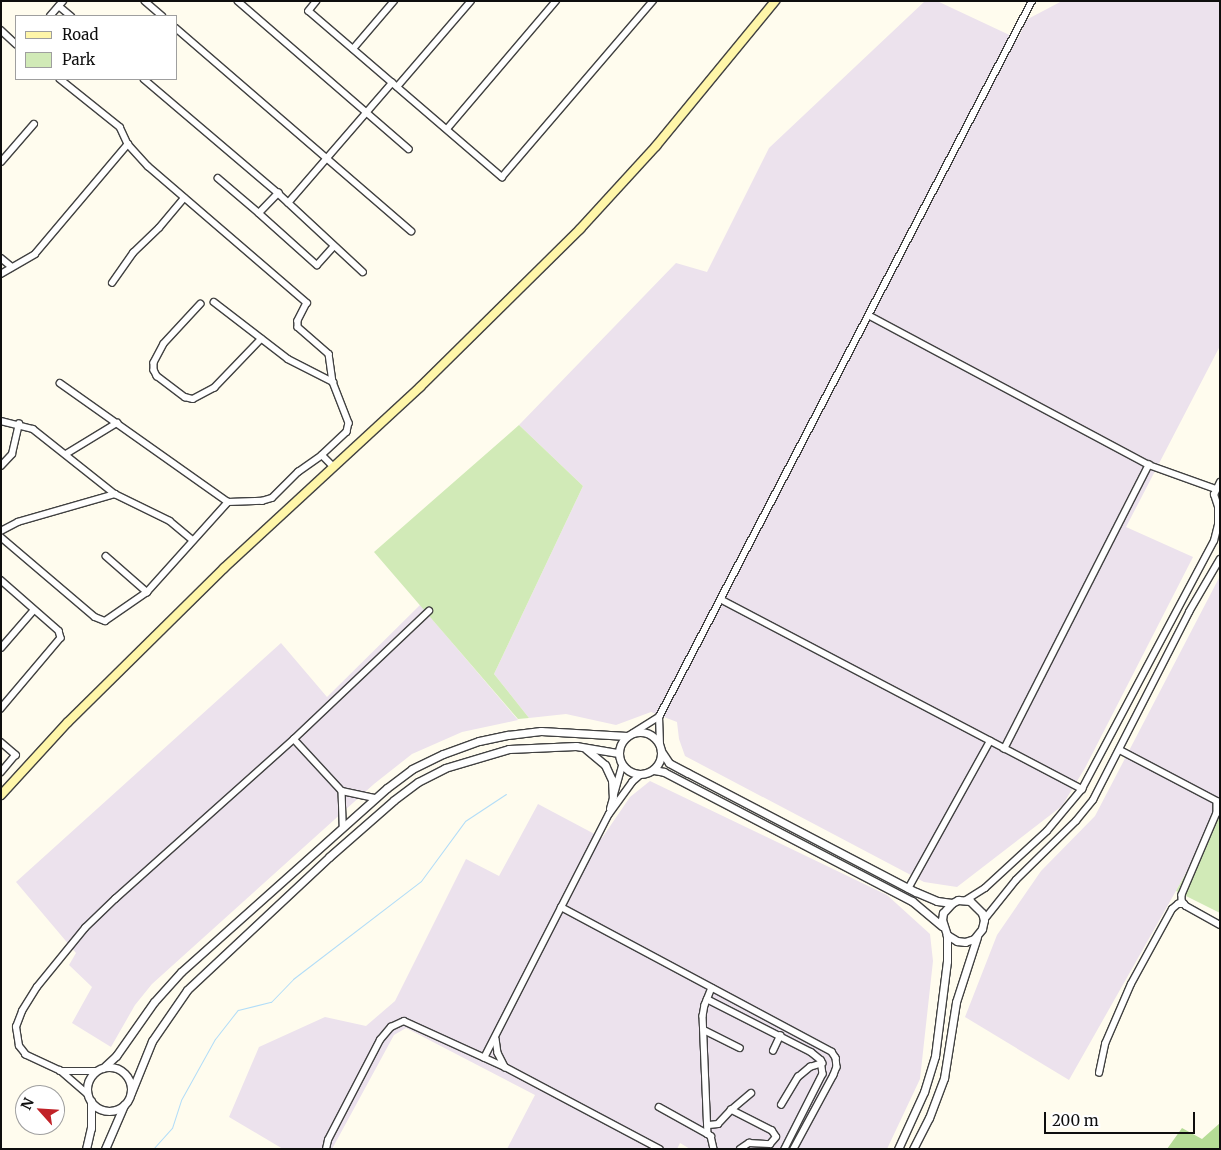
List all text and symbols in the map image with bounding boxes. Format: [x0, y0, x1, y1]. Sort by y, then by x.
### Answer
legend [15, 15, 178, 80]
text: Road [62, 25, 98, 44]
text: Park [62, 50, 95, 69]
north arrow [15, 1085, 65, 1135]
text: N [17, 1095, 38, 1113]
scale bar [1046, 1102, 1197, 1134]
text: 200 m [1052, 1111, 1099, 1130]

